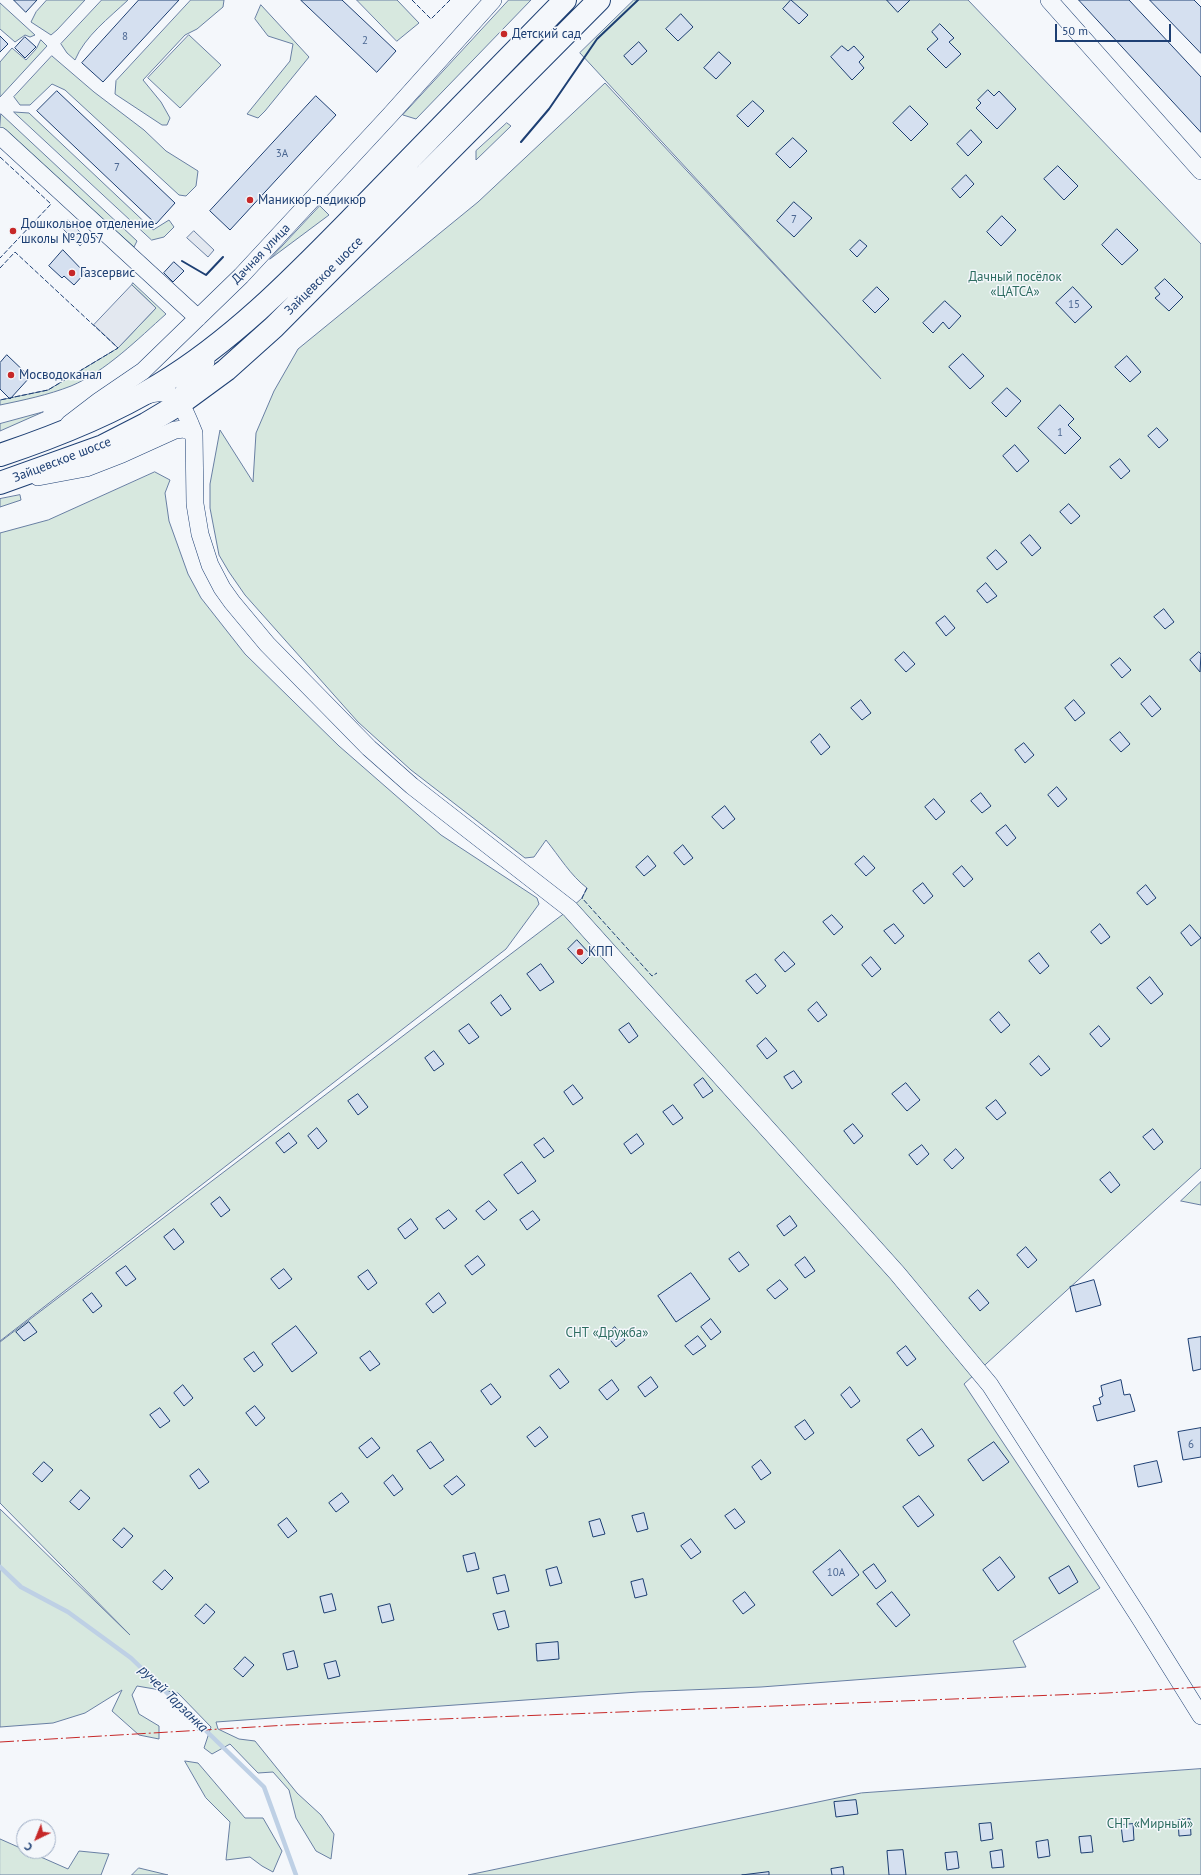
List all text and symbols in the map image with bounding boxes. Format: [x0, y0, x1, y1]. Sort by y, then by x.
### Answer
scale bar [1057, 16, 1173, 42]
text: 50 m [1062, 23, 1088, 38]
place label: Детский сад [512, 26, 581, 42]
marker: Детский сад [499, 29, 509, 39]
house number: 8 [122, 30, 128, 44]
house number: 2 [362, 34, 368, 48]
house number: 3А [276, 147, 288, 161]
house number: 7 [114, 161, 120, 175]
place label: Маникюр-педикюр [258, 192, 366, 208]
marker: Маникюр-педикюр [245, 195, 255, 205]
house number: 7 [791, 213, 797, 227]
place label: Дошкольное отделение школы №2057 [21, 216, 154, 247]
street label: Дачная улица [228, 221, 294, 287]
marker: Дошкольное отделение школы №2057 [8, 226, 18, 236]
street label: Зайцевское шоссе [282, 234, 366, 318]
place label: Газсервис [80, 265, 135, 281]
marker: Газсервис [67, 268, 77, 278]
park label: Дачный посёлок «ЦАТСА» [968, 269, 1062, 300]
house number: 15 [1068, 298, 1080, 312]
place label: Мосводоканал [19, 367, 102, 383]
marker: Мосводоканал [6, 370, 16, 380]
house number: 1 [1057, 426, 1063, 440]
street label: Зайцевское шоссе [11, 434, 113, 486]
place label: КПП [588, 944, 613, 960]
marker: КПП [575, 947, 585, 957]
park label: СНТ «Дружба» [566, 1325, 648, 1341]
house number: 6 [1188, 1438, 1194, 1452]
house number: 10А [827, 1566, 845, 1580]
water label: ручей Тарзанка [135, 1662, 211, 1736]
park label: СНТ «Мирный» [1107, 1816, 1193, 1832]
north arrow [16, 1819, 56, 1859]
text: С [21, 1840, 36, 1854]

